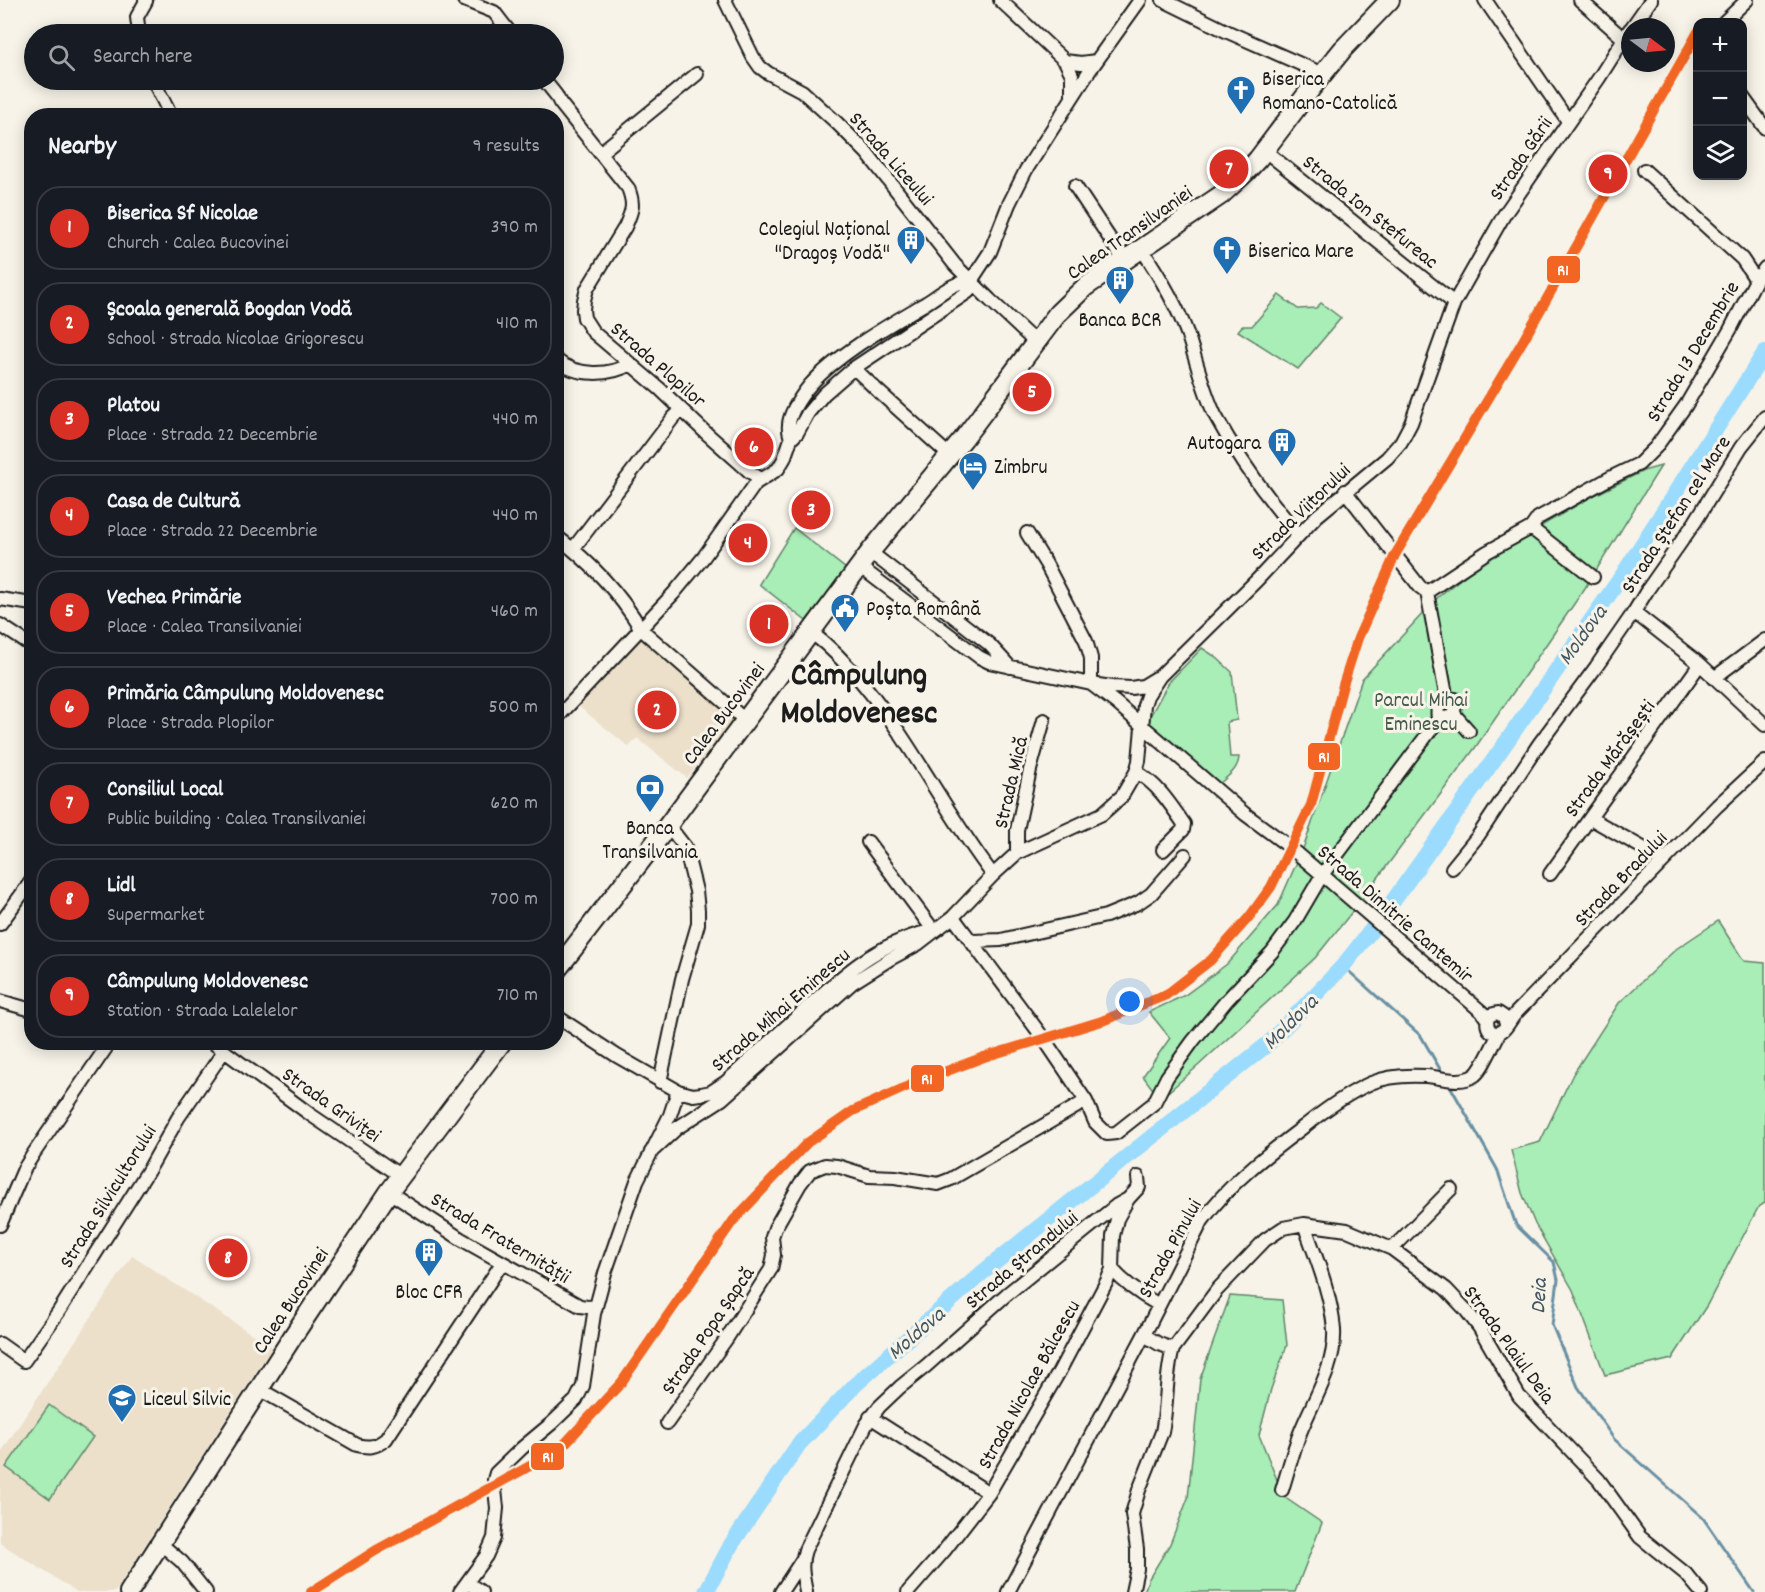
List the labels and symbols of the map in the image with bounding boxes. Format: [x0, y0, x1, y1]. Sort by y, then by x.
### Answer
north arrow [1621, 18, 1675, 72]
place label: Biserica Romano-Catolică [1262, 66, 1398, 120]
church icon: Biserica Romano-Catolică [1225, 74, 1257, 116]
street label: Strada Liceului [840, 106, 939, 214]
street label: Strada Gării [1483, 111, 1562, 208]
pin: 7 [1210, 146, 1248, 192]
street label: Strada Ion Stefureac [1295, 149, 1444, 278]
pin: 9 [1588, 152, 1628, 196]
street label: Calea Transilvaniei [1062, 180, 1200, 289]
place label: Colegiul Național "Dragoș Vodă" [758, 216, 890, 270]
building icon: Colegiul Național "Dragoș Vodă" [895, 224, 927, 266]
church icon: Biserica Mare [1211, 234, 1243, 276]
place label: Biserica Mare [1248, 238, 1354, 268]
line badge: R1 [1546, 255, 1581, 284]
text: R1 [1557, 260, 1569, 283]
building icon: Banca BCR [1104, 264, 1136, 306]
street label: Strada 13 Decembrie [1640, 276, 1749, 429]
place label: Banca BCR [1078, 307, 1162, 337]
street label: Strada Plopilor [602, 316, 712, 417]
pin: 5 [1012, 370, 1052, 414]
pin: 6 [734, 424, 774, 470]
building icon: Autogara [1266, 426, 1298, 468]
place label: Autogara [1187, 430, 1262, 460]
street label: Strada Ștefan cel Mare [1615, 431, 1740, 601]
hotel icon: Zimbru [957, 450, 989, 492]
place label: Zimbru [994, 454, 1047, 484]
street label: Strada Viitorului [1245, 458, 1359, 569]
pin: 3 [792, 488, 830, 532]
pin: 4 [728, 520, 768, 566]
public building icon: Poșta Română [829, 592, 861, 634]
place label: Poșta Română [866, 596, 981, 626]
water label: Moldova [1551, 598, 1617, 672]
pin: 1 [750, 602, 788, 646]
district label: Câmpulung Moldovenesc [780, 654, 938, 739]
street label: Calea Bucovinei [677, 657, 774, 772]
park label: Parcul Mihai Eminescu [1374, 687, 1468, 741]
pin: 2 [638, 688, 676, 732]
street label: Strada Mărășești [1559, 695, 1664, 825]
street label: Strada Mică [988, 733, 1038, 832]
line badge: R1 [1307, 742, 1341, 771]
text: R1 [1318, 747, 1330, 770]
bank icon: Banca Transilvania [634, 772, 666, 814]
place label: Banca Transilvania [602, 815, 699, 869]
street label: Strada Bradului [1568, 825, 1676, 935]
street label: Strada Dimitrie Cantemir [1309, 839, 1479, 992]
street label: Strada Mihai Eminescu [706, 942, 858, 1080]
your location [1115, 987, 1144, 1016]
water label: Moldova [1257, 987, 1327, 1058]
street label: Strada Griviței [275, 1061, 386, 1152]
line badge: R1 [910, 1064, 945, 1093]
text: R1 [921, 1069, 933, 1092]
street label: Strada Silvicultorului [53, 1120, 166, 1275]
street label: Strada Fraternității [424, 1186, 575, 1293]
street label: Strada Pinului [1132, 1194, 1211, 1304]
street label: Strada Ștrandului [960, 1205, 1086, 1318]
pin: 8 [208, 1236, 248, 1280]
building icon: Bloc CFR [413, 1236, 445, 1278]
street label: Calea Bucovinei [247, 1242, 338, 1361]
street label: Strada Popa Șapcă [655, 1261, 764, 1402]
water label: Deia [1524, 1276, 1557, 1315]
place label: Bloc CFR [395, 1279, 463, 1309]
street label: Strada Plaiul Deia [1454, 1280, 1562, 1412]
street label: Strada Nicolae Bălcescu [972, 1295, 1090, 1476]
water label: Moldova [882, 1300, 954, 1368]
school or university icon: Liceul Silvic [106, 1382, 138, 1424]
place label: Liceul Silvic [143, 1386, 231, 1416]
line badge: R1 [530, 1442, 565, 1471]
text: R1 [542, 1447, 554, 1470]

